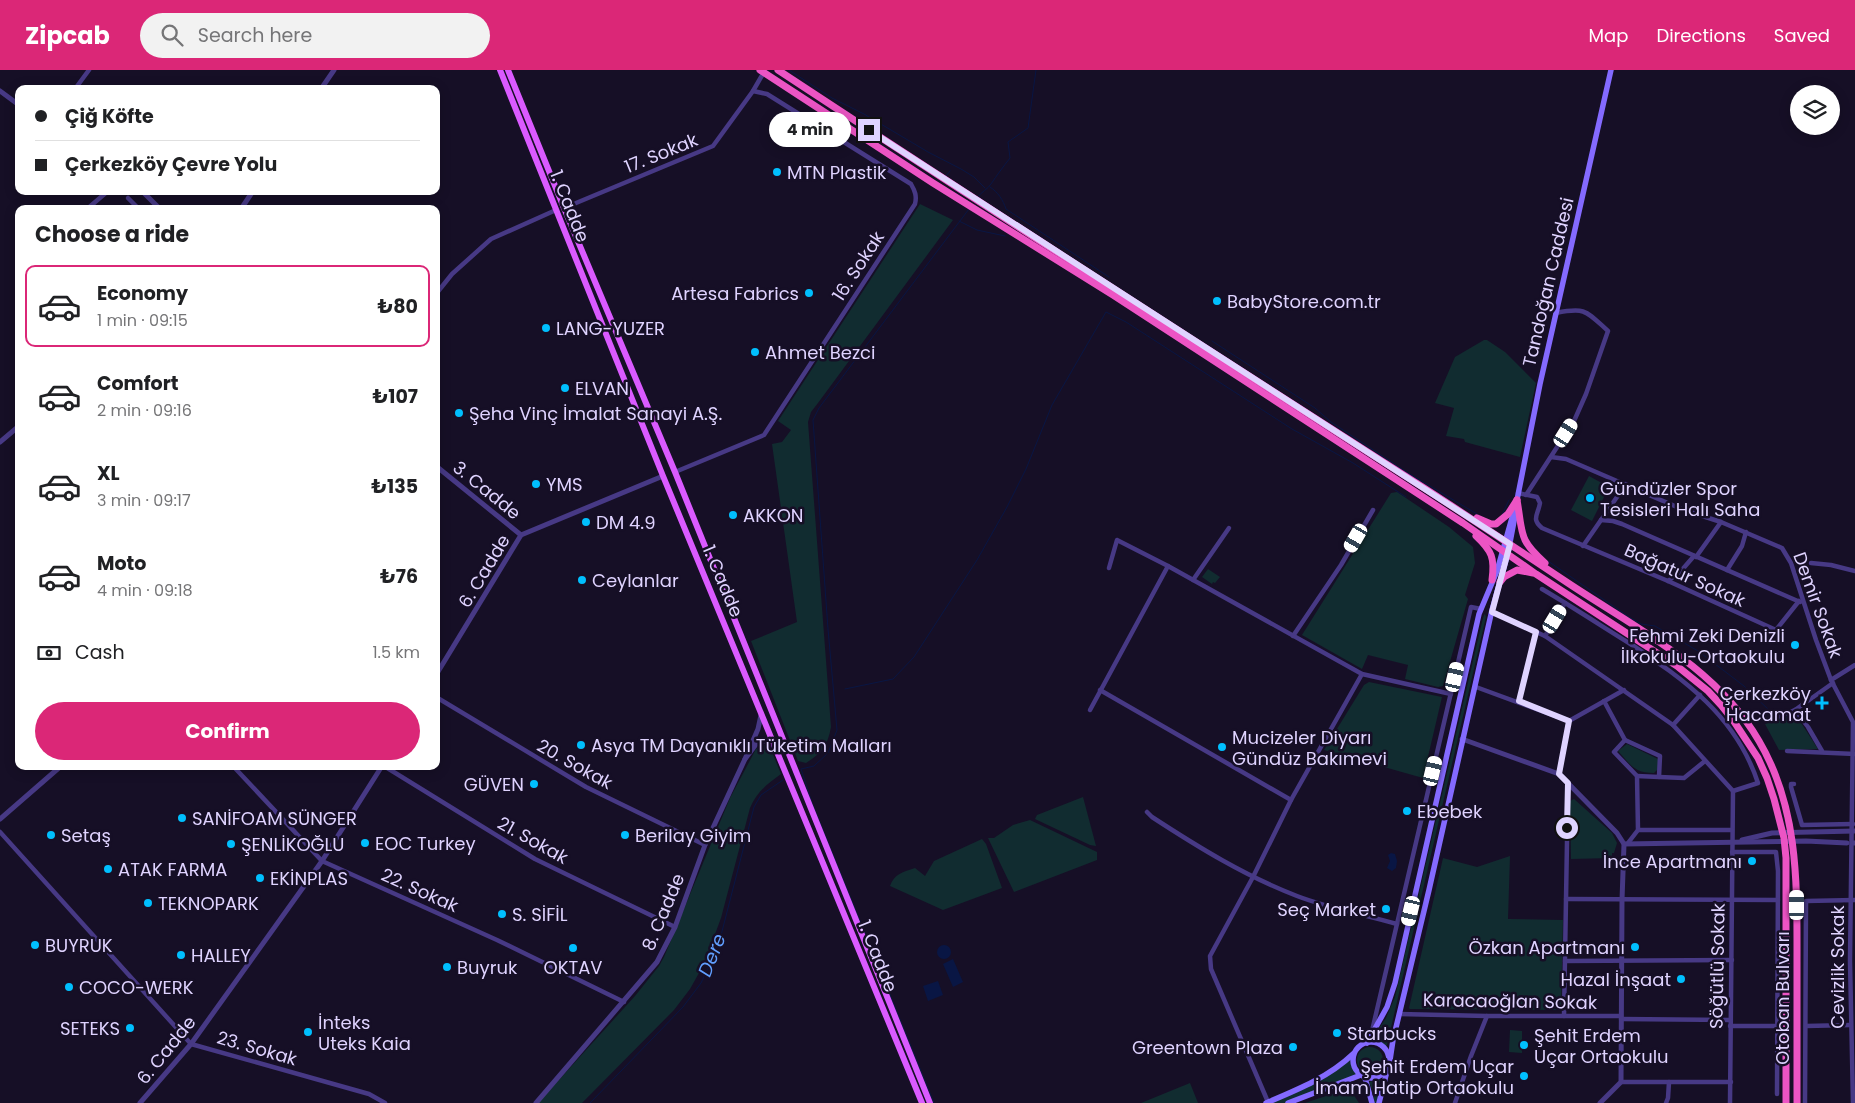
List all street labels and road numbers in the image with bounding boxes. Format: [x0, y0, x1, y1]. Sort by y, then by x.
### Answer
street label: 17. Sokak [621, 127, 702, 179]
street label: 1. Cadde [544, 166, 596, 246]
street label: Tandoğan Caddesi [1516, 195, 1580, 369]
street label: 16. Sokak [826, 226, 890, 306]
street label: 3. Cadde [448, 455, 526, 525]
street label: 6. Cadde [452, 530, 516, 612]
street label: Bağatur Sokak [1621, 537, 1750, 613]
street label: 1. Cadde [697, 541, 749, 621]
street label: Demir Sokak [1787, 548, 1849, 662]
street label: 20. Sokak [533, 733, 618, 795]
street label: 21. Sokak [493, 810, 574, 870]
street label: 22. Sokak [377, 862, 463, 918]
street label: 8. Cadde [636, 870, 690, 954]
street label: Söğütlü Sokak [1703, 902, 1731, 1029]
street label: Cevizlik Sokak [1825, 905, 1850, 1029]
street label: 1. Cadde [852, 916, 904, 996]
street label: Otoban Bulvarı [1770, 931, 1795, 1065]
street label: Karacaoğlan Sokak [1423, 987, 1598, 1015]
street label: 6. Cadde [131, 1010, 201, 1090]
street label: 23. Sokak [214, 1025, 301, 1072]

